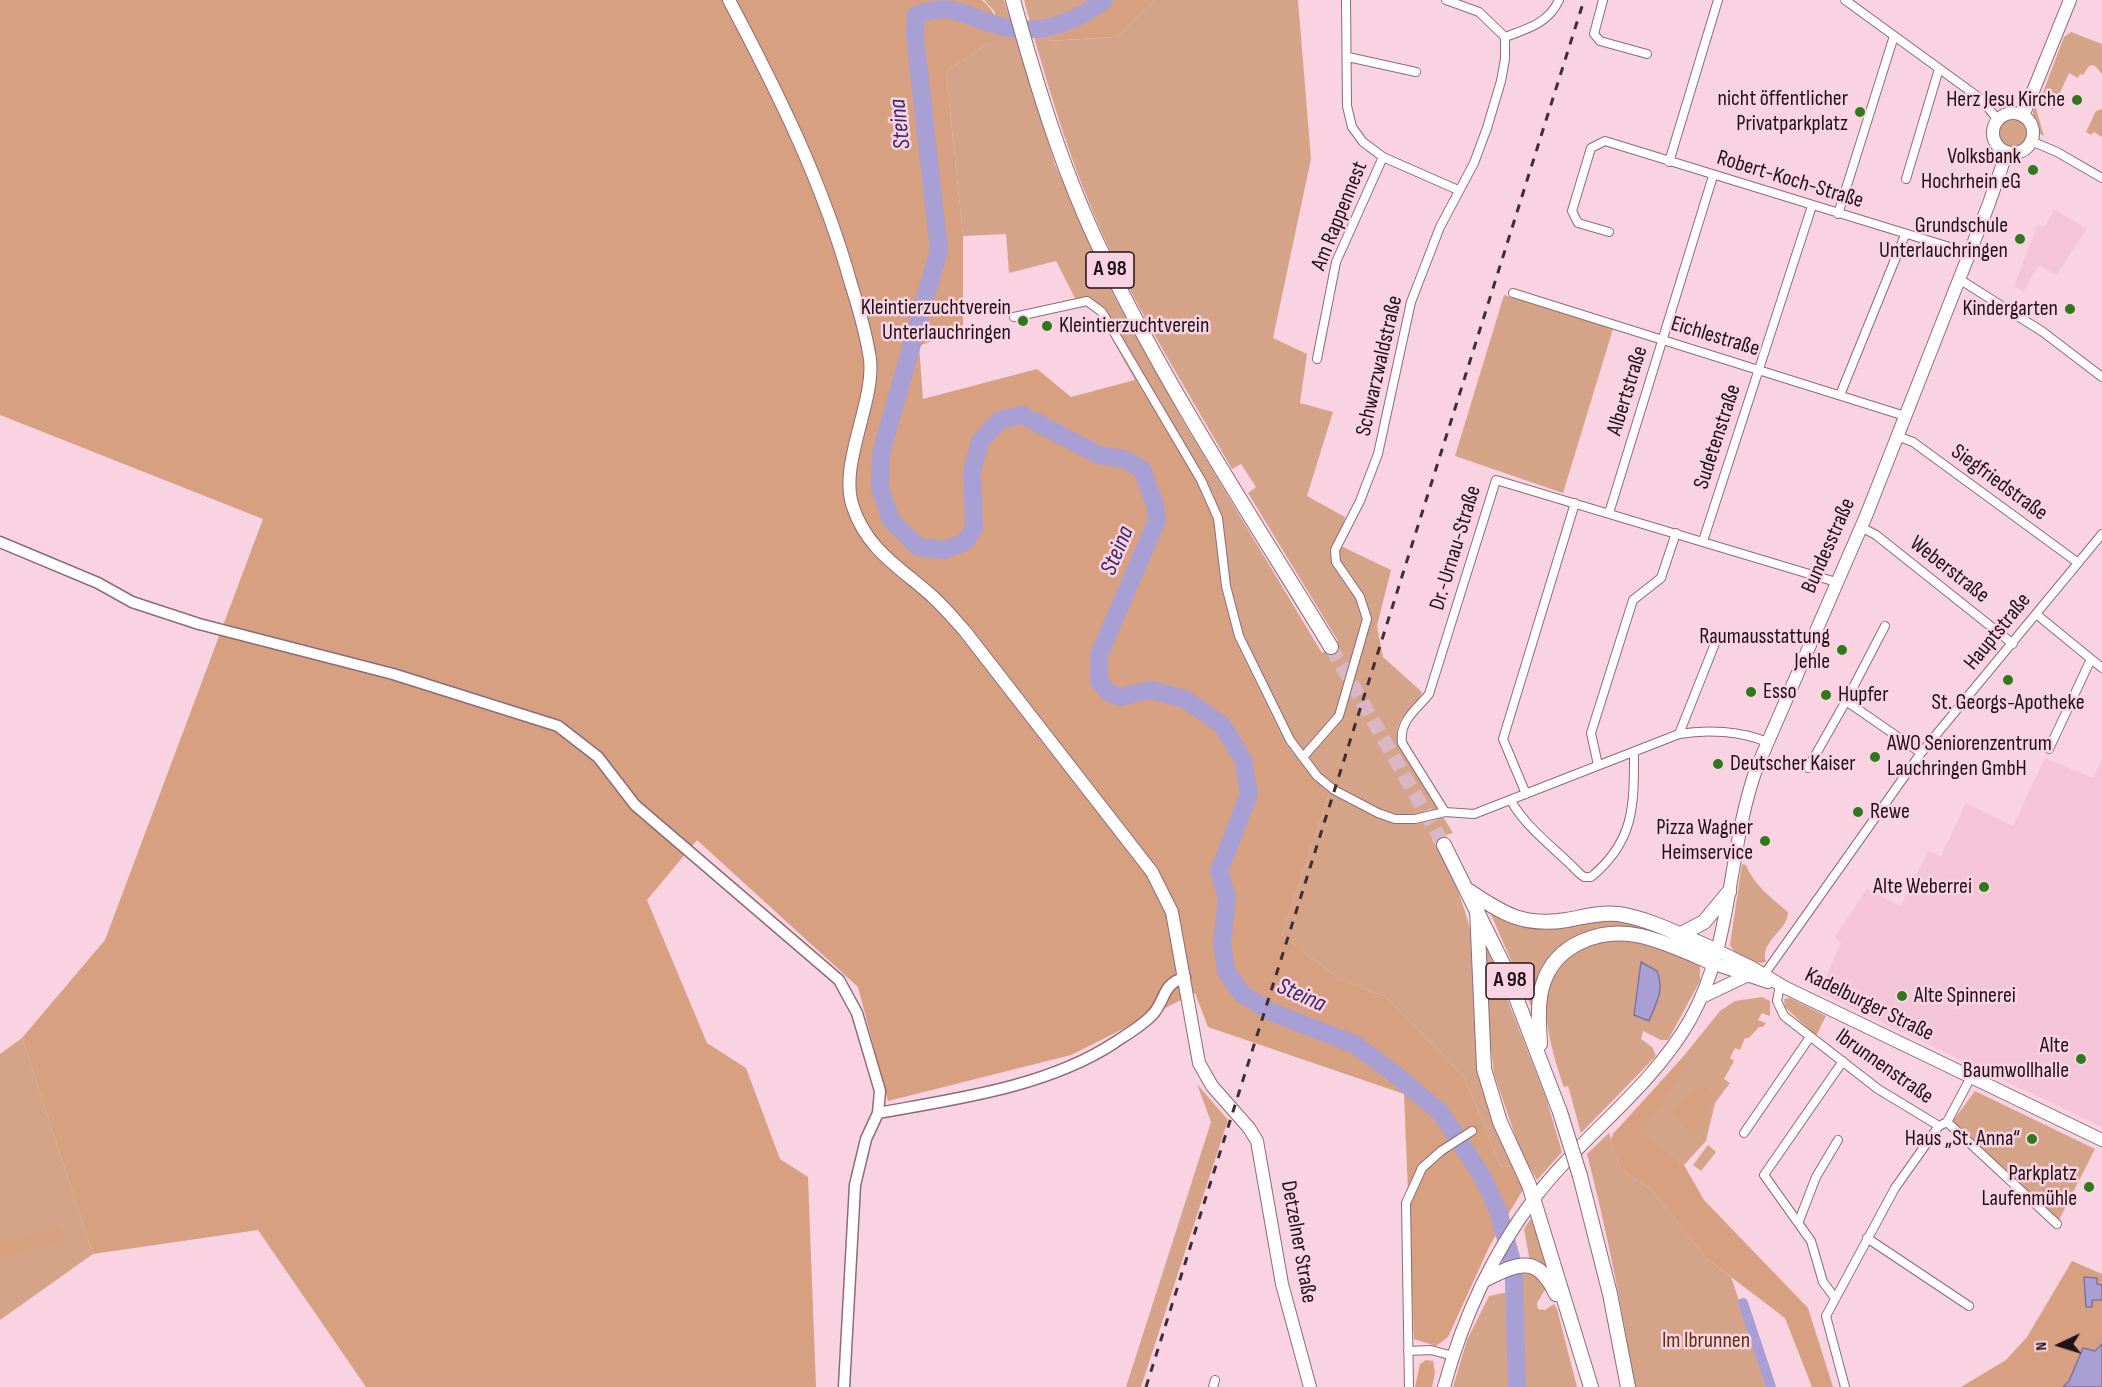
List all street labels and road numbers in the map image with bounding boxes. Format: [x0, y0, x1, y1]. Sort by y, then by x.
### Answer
street label: Robert-Koch-Straße [1714, 145, 1866, 215]
street label: Am Rappennest [1306, 158, 1374, 274]
road number: A 98 [1086, 252, 1134, 288]
street label: Schwarzwaldstraße [1351, 293, 1409, 439]
street label: Eichlestraße [1667, 311, 1763, 363]
street label: Albertstraße [1602, 343, 1654, 439]
street label: Sudetenstraße [1689, 381, 1747, 493]
street label: Siegfriedstraße [1946, 439, 2052, 527]
street label: Dr.-Urnau-Straße [1425, 482, 1487, 614]
street label: Bundesstraße [1796, 494, 1862, 598]
street label: Weberstraße [1904, 531, 1994, 609]
street label: Hauptstraße [1959, 588, 2037, 676]
street label: Kadelburger Straße [1800, 962, 1938, 1048]
road number: A 98 [1486, 963, 1534, 999]
street label: Ibrunnenstraße [1830, 1024, 1938, 1110]
street label: Detzelner Straße [1274, 1179, 1322, 1305]

